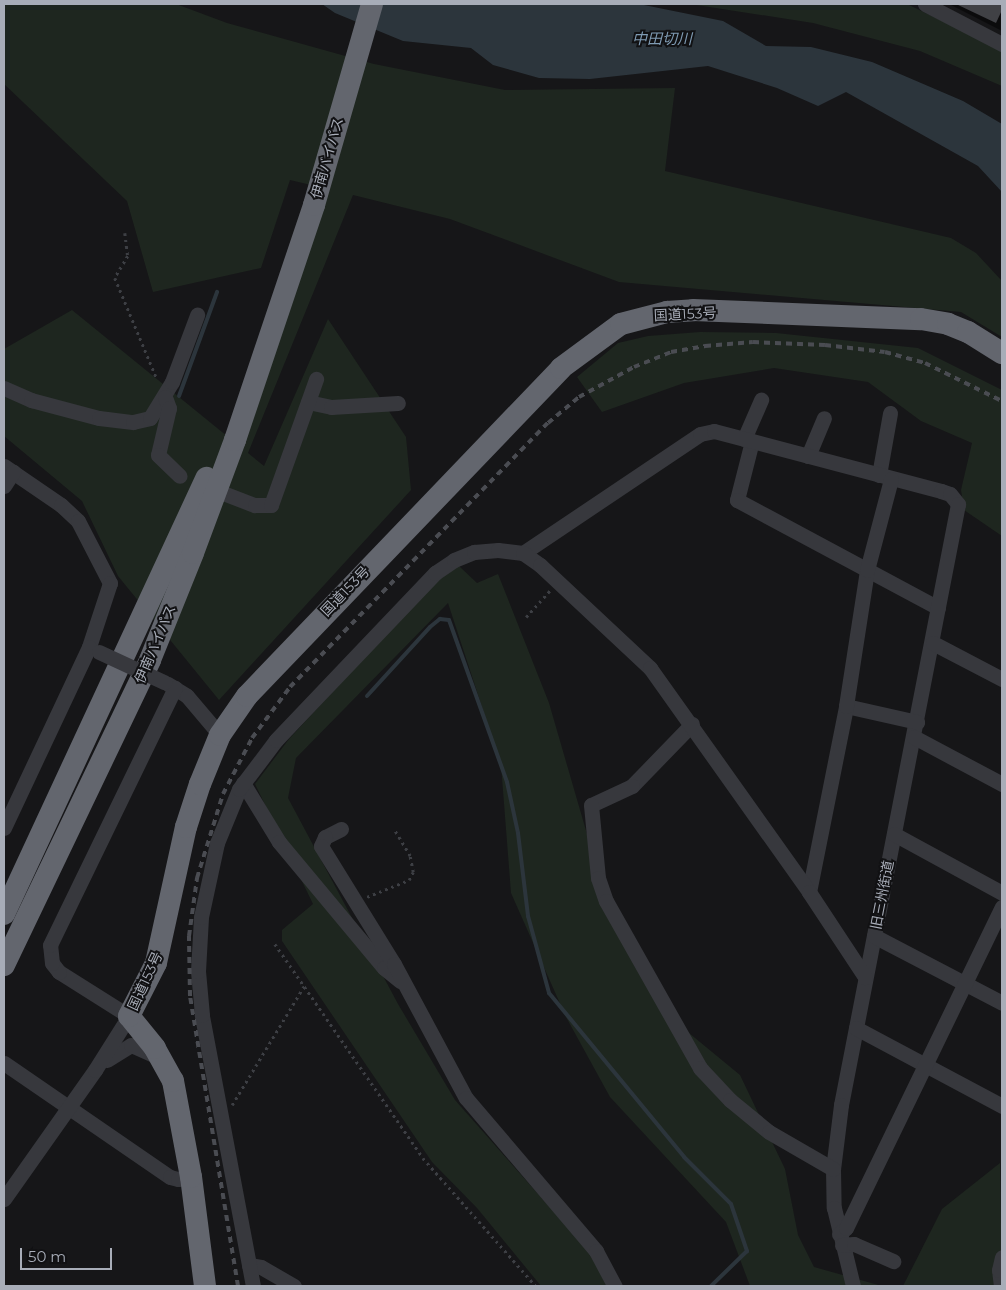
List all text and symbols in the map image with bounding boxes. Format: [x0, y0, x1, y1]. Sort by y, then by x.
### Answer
water label: 中田切川 [632, 30, 692, 48]
street label: 伊南バイパス [307, 115, 347, 201]
street label: 国道153号 [653, 304, 717, 324]
street label: 国道153号 [317, 563, 373, 619]
street label: 伊南バイパス [131, 602, 179, 686]
street label: 旧三州街道 [867, 859, 897, 931]
street label: 国道153号 [124, 949, 166, 1013]
scale bar [22, 1238, 115, 1270]
text: 50 m [28, 1247, 66, 1266]

